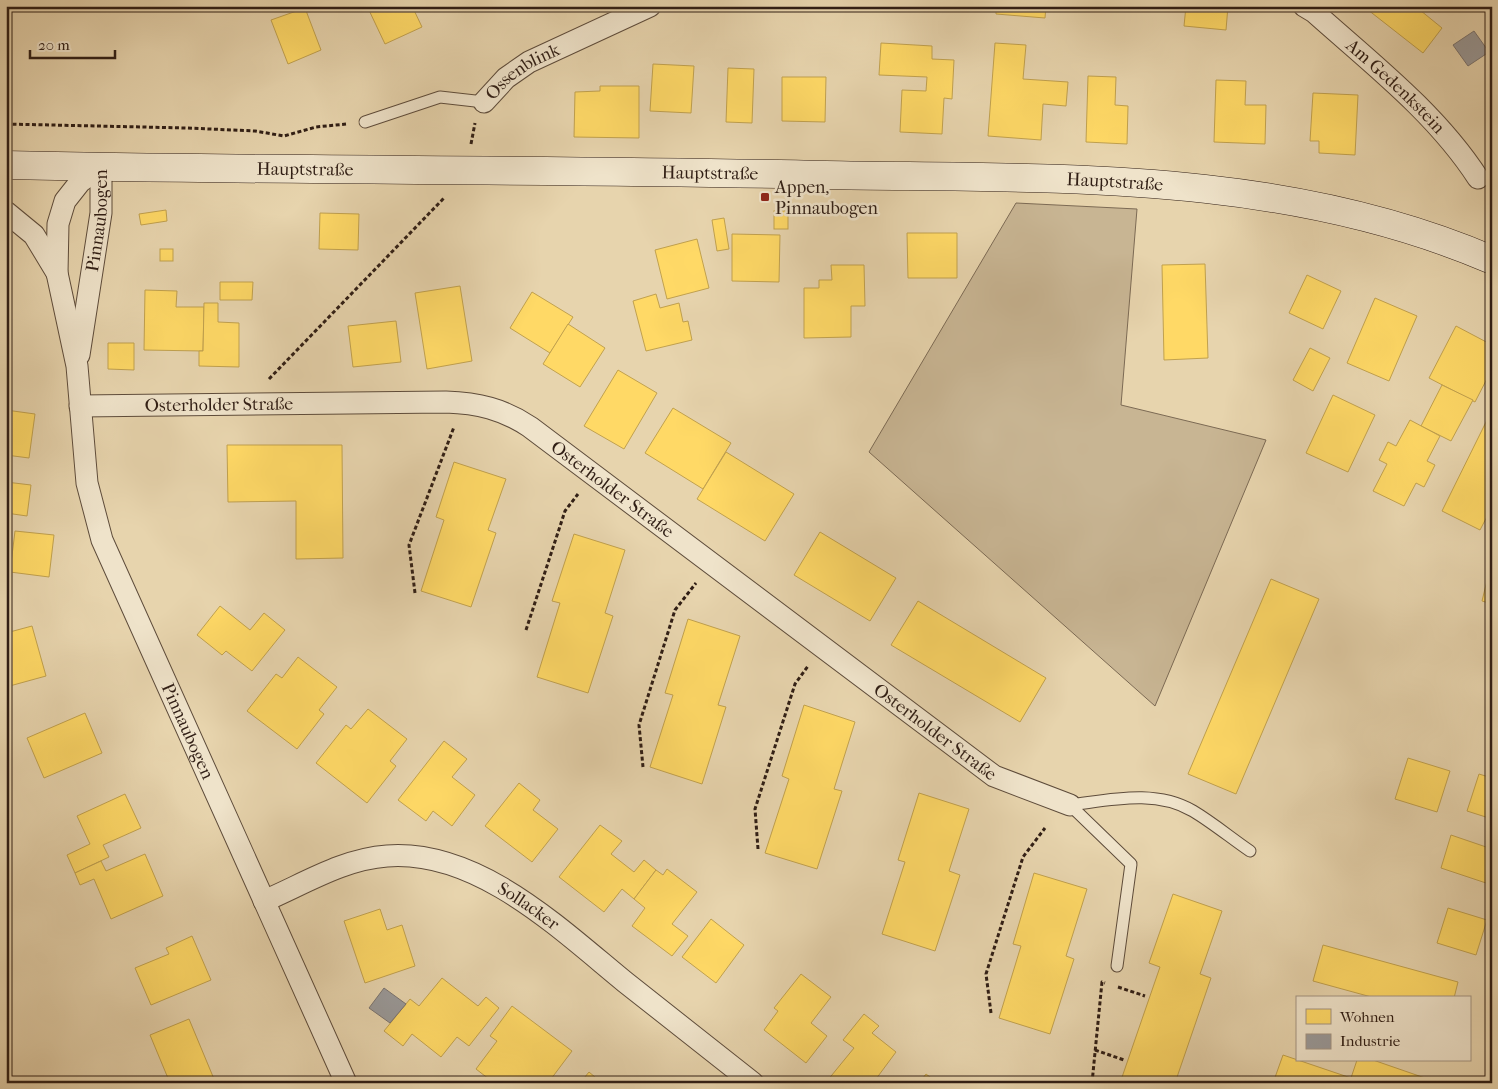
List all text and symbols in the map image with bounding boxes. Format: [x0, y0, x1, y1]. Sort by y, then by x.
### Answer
scale bar [30, 28, 115, 60]
street label: Am Gedenkstein [1341, 34, 1450, 138]
text: 20 m [38, 36, 70, 54]
street label: Ossenblink [481, 39, 564, 104]
street label: Hauptstraße [256, 158, 354, 180]
street label: Hauptstraße [661, 162, 759, 184]
street label: Pinnaubogen [82, 169, 112, 273]
street label: Hauptstraße [1066, 169, 1164, 195]
place label: Appen, Pinnaubogen [774, 177, 879, 219]
marker: Appen, Pinnaubogen [759, 191, 771, 203]
street label: Osterholder Straße [145, 393, 293, 416]
street label: Osterholder Straße [547, 436, 678, 542]
street label: Osterholder Straße [870, 679, 1001, 785]
street label: Pinnaubogen [157, 680, 219, 783]
street label: Sollacker [494, 877, 564, 935]
legend [1296, 996, 1470, 1062]
text: Wohnen [1339, 1008, 1395, 1026]
text: Industrie [1340, 1032, 1401, 1050]

